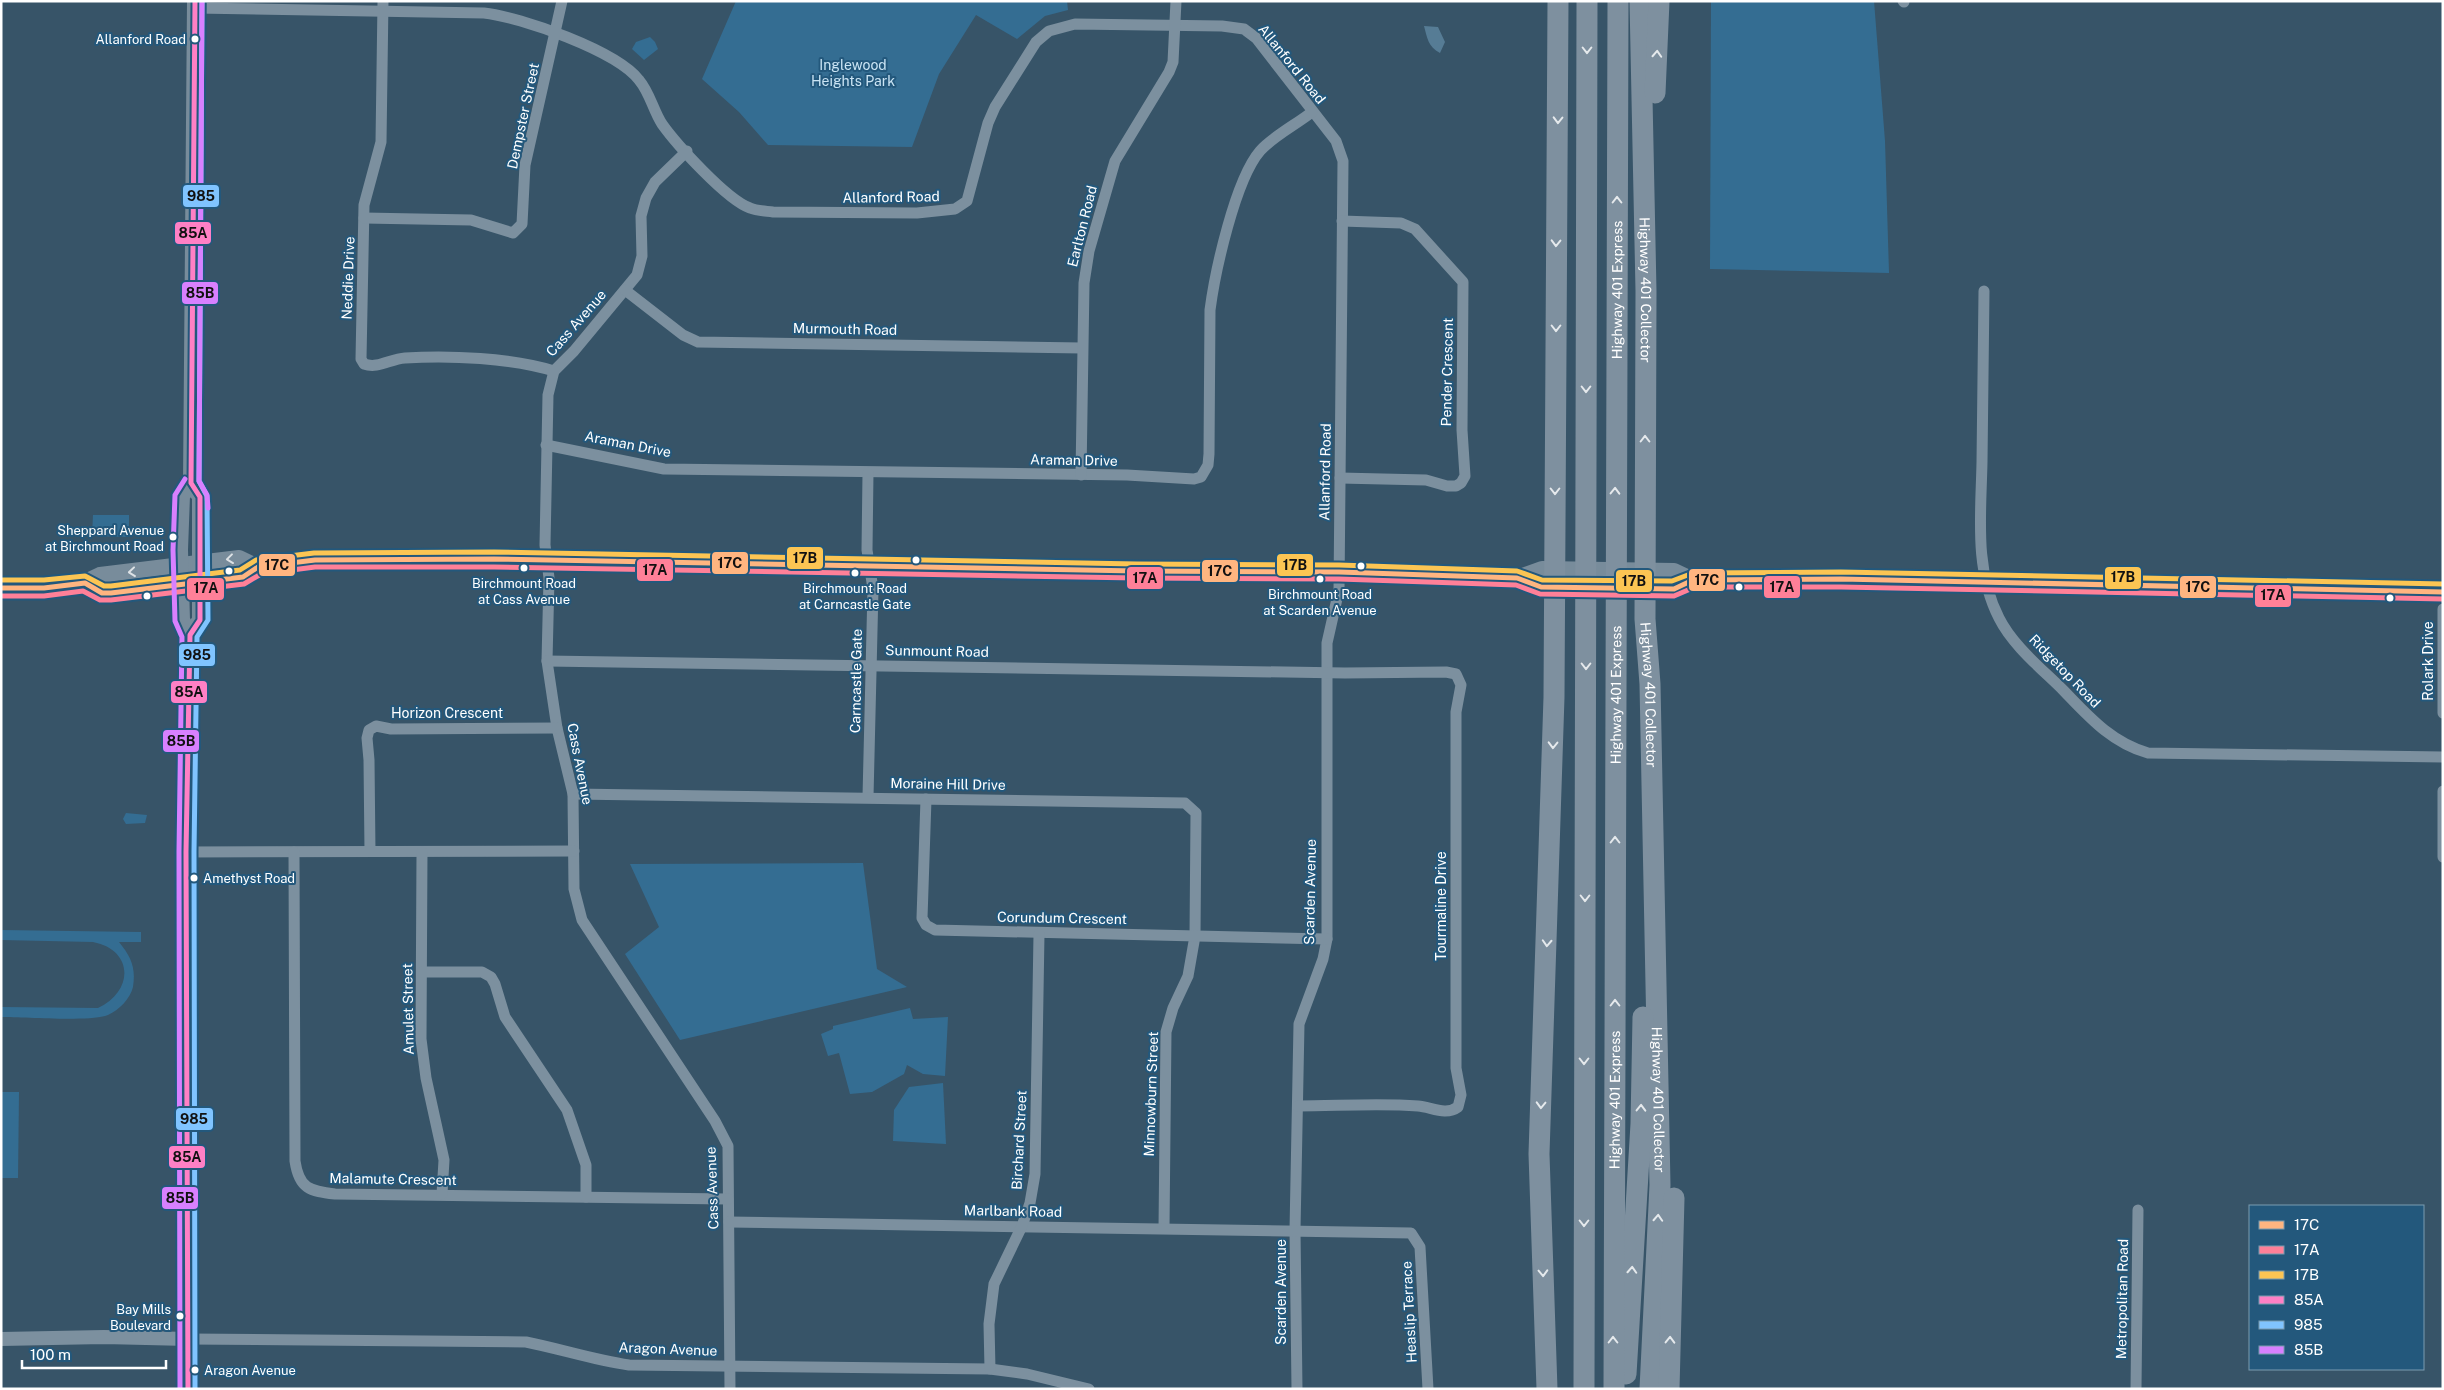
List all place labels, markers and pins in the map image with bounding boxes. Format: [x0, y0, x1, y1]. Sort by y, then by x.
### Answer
place label: Allanford Road [96, 32, 186, 47]
marker: Allanford Road [190, 34, 200, 44]
place label: Sheppard Avenue at Birchmount Road [45, 523, 164, 554]
marker: Sheppard Avenue at Birchmount Road [168, 532, 178, 542]
unlabelled marker [911, 555, 921, 565]
unlabelled marker [1356, 561, 1366, 571]
marker: Birchmount Road at Cass Avenue [519, 563, 529, 573]
unlabelled marker [224, 566, 234, 576]
marker: Birchmount Road at Carncastle Gate [850, 568, 860, 578]
marker: Birchmount Road at Scarden Avenue [1315, 574, 1325, 584]
place label: Birchmount Road at Cass Avenue [472, 576, 576, 607]
place label: Birchmount Road at Carncastle Gate [799, 581, 911, 612]
unlabelled marker [1734, 582, 1744, 592]
place label: Birchmount Road at Scarden Avenue [1263, 587, 1377, 618]
unlabelled marker [142, 591, 152, 601]
unlabelled marker [2385, 593, 2395, 603]
place label: Amethyst Road [203, 871, 295, 886]
marker: Amethyst Road [189, 873, 199, 883]
place label: Bay Mills Boulevard [110, 1302, 171, 1333]
marker: Bay Mills Boulevard [175, 1311, 185, 1321]
place label: Aragon Avenue [204, 1363, 296, 1378]
marker: Aragon Avenue [190, 1365, 200, 1375]

